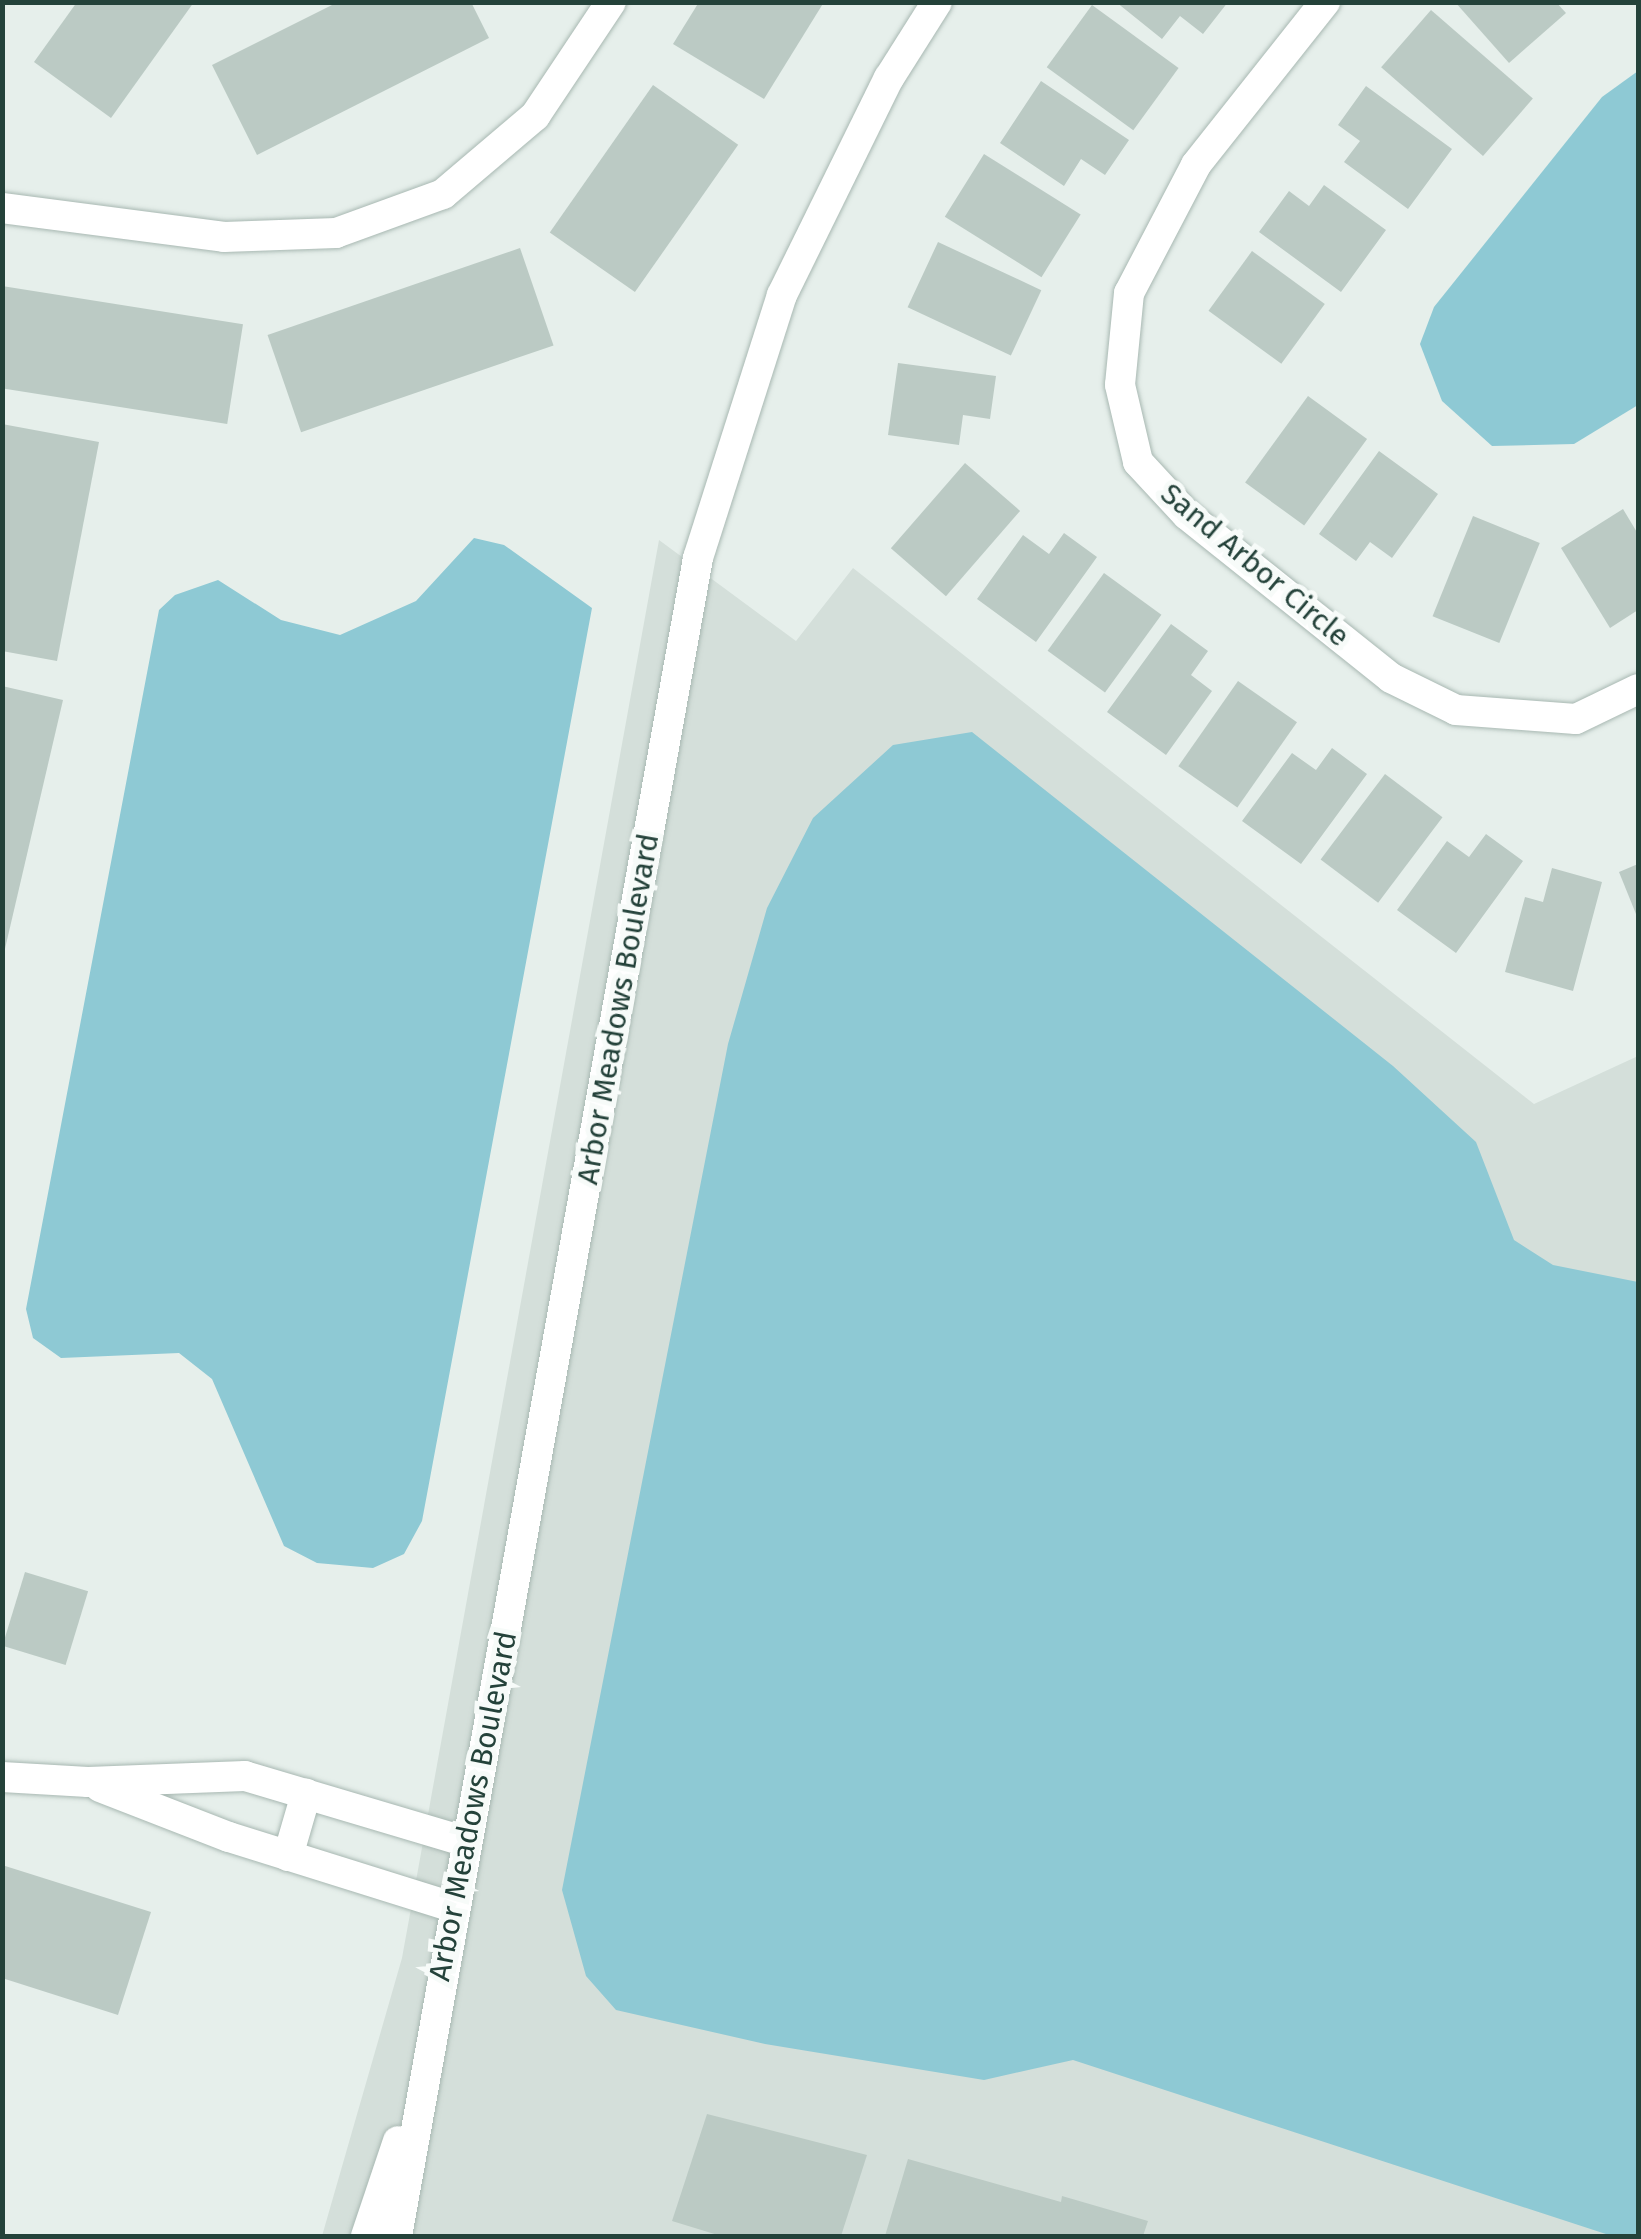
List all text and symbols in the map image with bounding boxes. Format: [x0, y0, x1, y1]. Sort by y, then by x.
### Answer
street label: Sand Arbor Circle [1153, 476, 1357, 654]
street label: Arbor Meadows Boulevard [569, 831, 667, 1187]
street label: Arbor Meadows Boulevard [421, 1628, 525, 1984]

